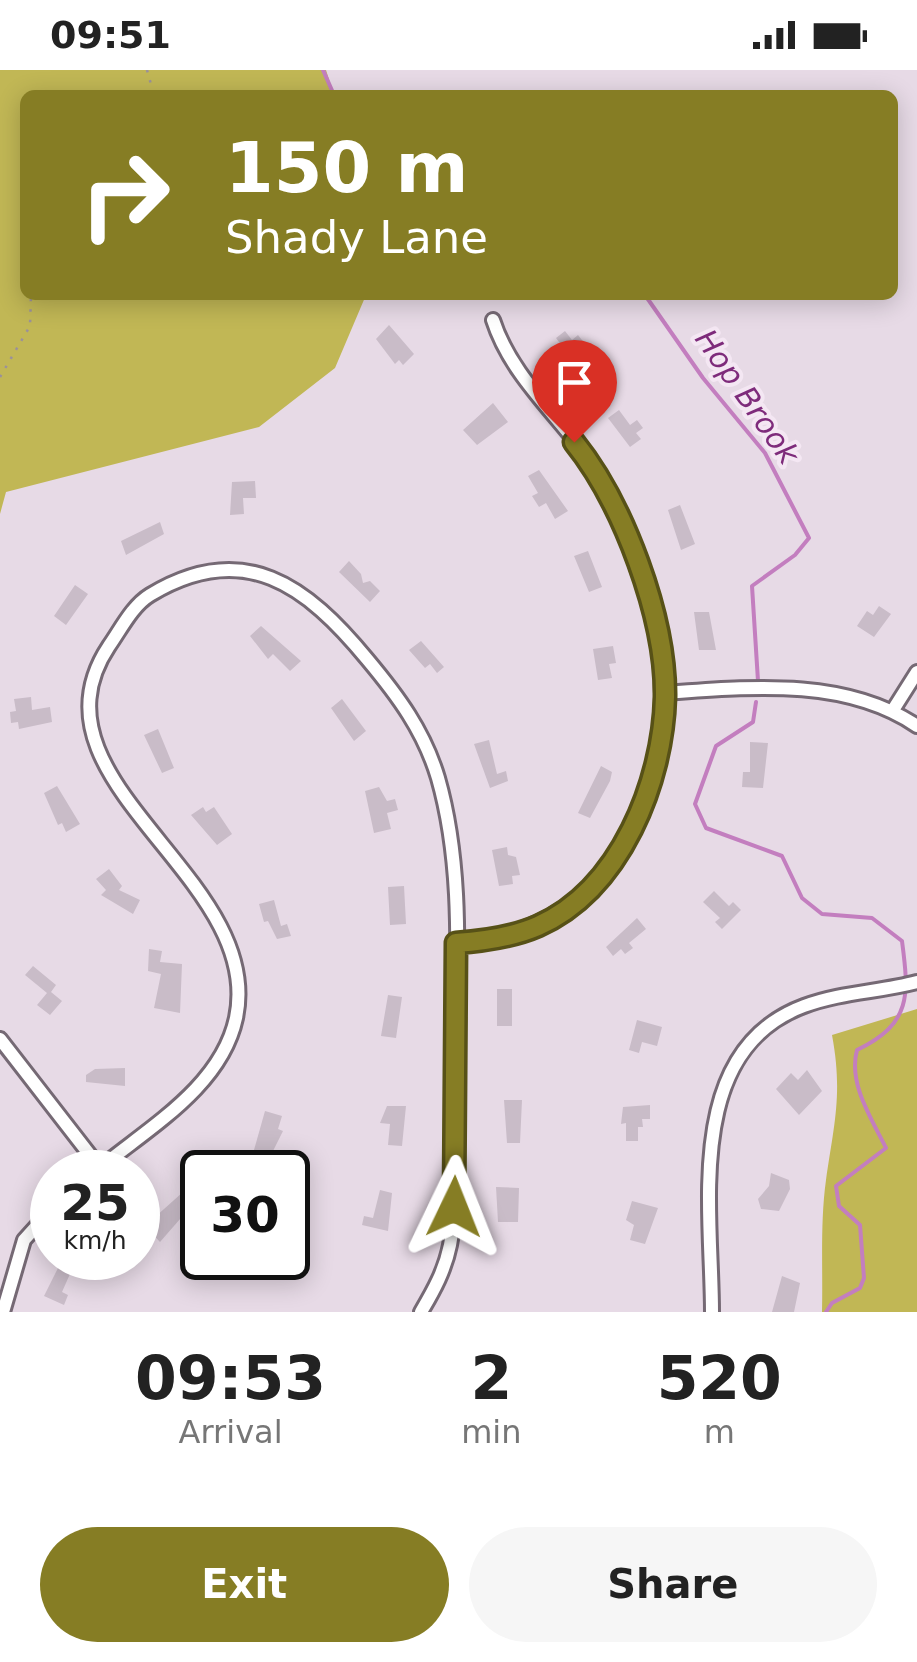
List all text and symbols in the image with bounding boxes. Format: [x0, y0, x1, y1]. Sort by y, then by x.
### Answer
text: 09:51 [50, 13, 171, 57]
text: 150 m [225, 127, 468, 209]
icon: right [60, 130, 190, 260]
text: Shady Lane [225, 211, 488, 264]
water label: Hop Brook [688, 323, 808, 472]
pin [532, 340, 617, 443]
icon: arrive [547, 355, 602, 410]
speed limit sign: 30 [180, 1150, 310, 1280]
position arrow [402, 1155, 506, 1259]
text: 25 [60, 1174, 130, 1232]
text: km/h [63, 1226, 127, 1255]
text: 09:53 [135, 1343, 326, 1413]
text: 2 [470, 1343, 512, 1413]
text: 520 [657, 1343, 782, 1413]
text: Arrival [179, 1413, 283, 1451]
text: min [461, 1413, 522, 1451]
text: m [704, 1413, 735, 1451]
button: Exit [40, 1527, 449, 1642]
button: Share [469, 1527, 877, 1642]

